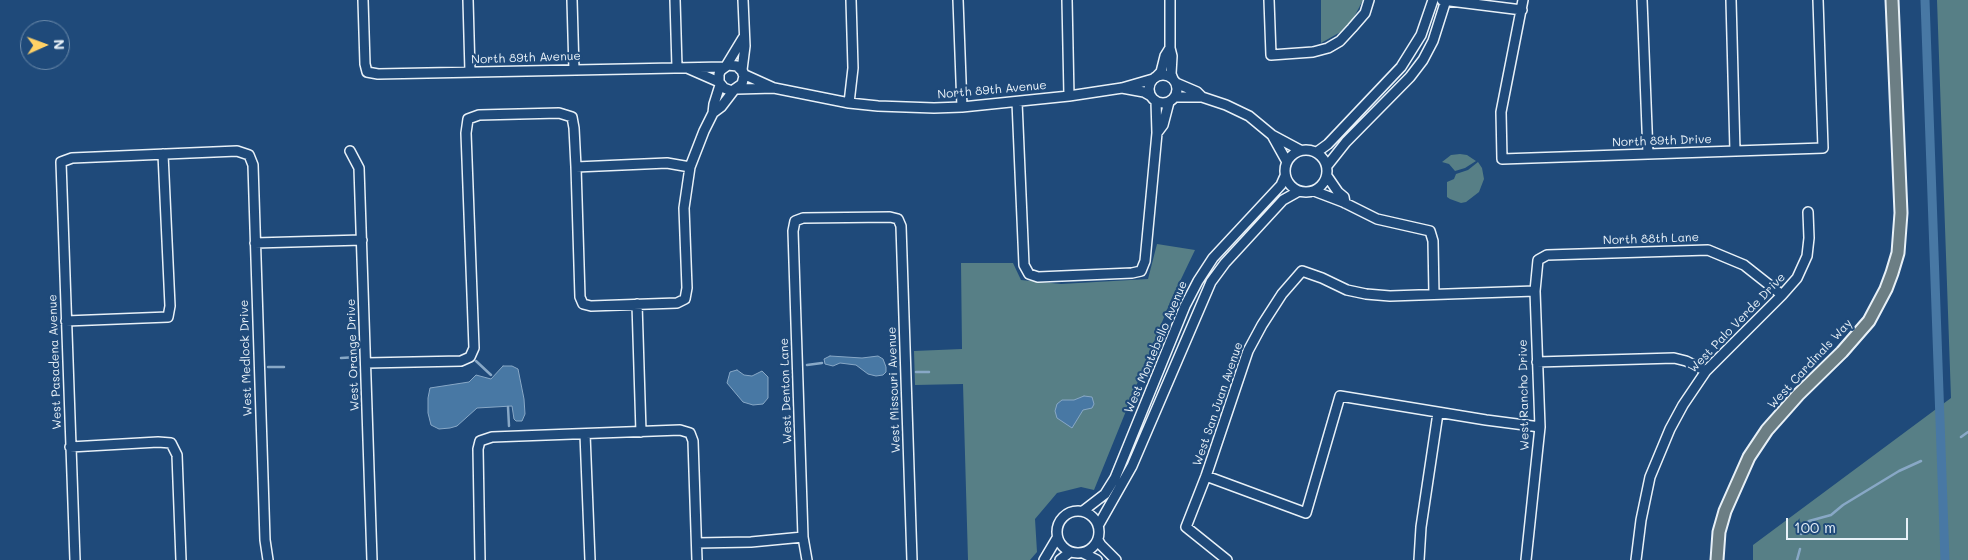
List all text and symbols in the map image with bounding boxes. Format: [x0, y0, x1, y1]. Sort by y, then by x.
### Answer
north arrow [20, 20, 70, 70]
text: N [50, 39, 69, 50]
street label: North 89th Avenue [471, 49, 581, 67]
street label: North 89th Avenue [937, 78, 1047, 102]
street label: North 89th Drive [1612, 132, 1712, 150]
street label: North 88th Lane [1603, 230, 1699, 248]
street label: West Palo Verde Drive [1685, 270, 1789, 376]
street label: West Montebello Avenue [1122, 279, 1190, 415]
street label: West Pasadena Avenue [45, 294, 65, 430]
street label: West Medlock Drive [237, 299, 255, 417]
street label: West Orange Drive [344, 299, 362, 411]
street label: West Cardinals Way [1765, 316, 1855, 412]
street label: West Missouri Avenue [885, 327, 903, 453]
street label: West Denton Lane [777, 338, 795, 444]
street label: West Rancho Drive [1516, 339, 1532, 451]
street label: West San Juan Avenue [1190, 340, 1246, 468]
scale bar [1788, 508, 1910, 540]
text: 100 m [1794, 517, 1836, 537]

